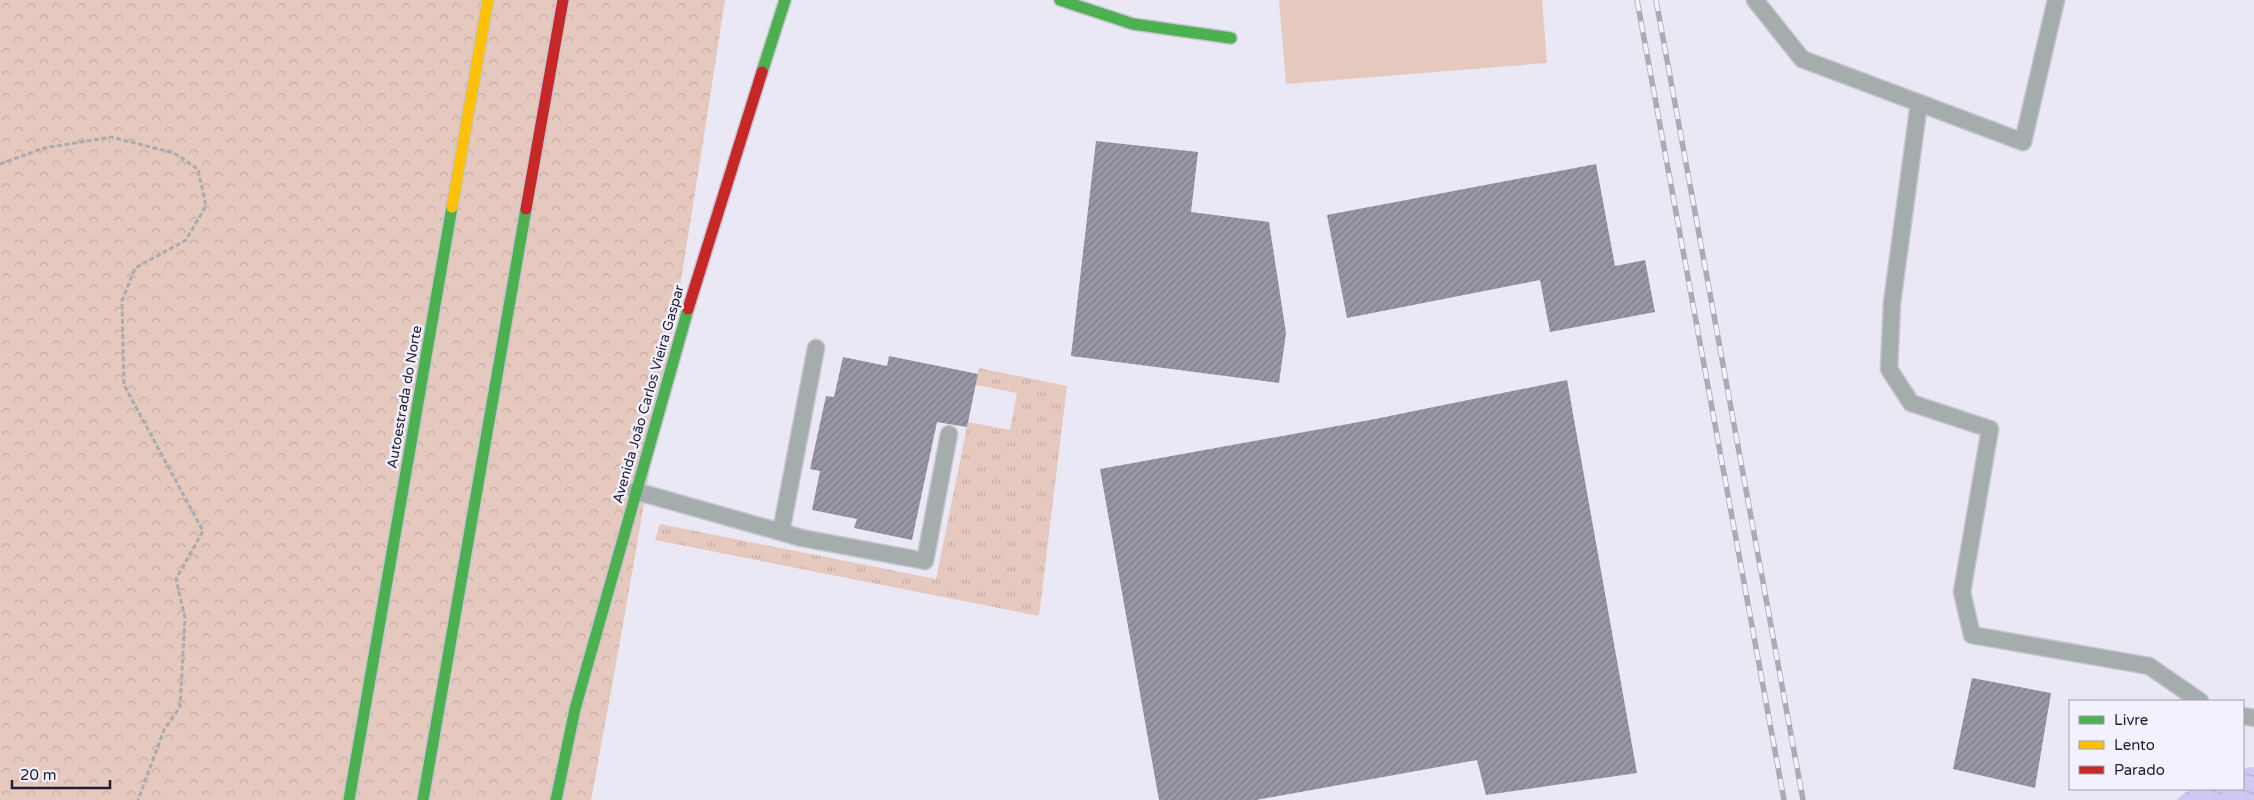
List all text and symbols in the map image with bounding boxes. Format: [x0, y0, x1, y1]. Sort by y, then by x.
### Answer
street label: Avenida João Carlos Vieira Gaspar [609, 282, 688, 505]
street label: Autoestrada do Norte [384, 324, 425, 470]
legend [2069, 700, 2244, 790]
text: Livre [2114, 711, 2148, 729]
text: Lento [2114, 736, 2155, 754]
scale bar [12, 758, 110, 790]
text: Parado [2114, 761, 2165, 779]
text: 20 m [20, 766, 57, 784]

